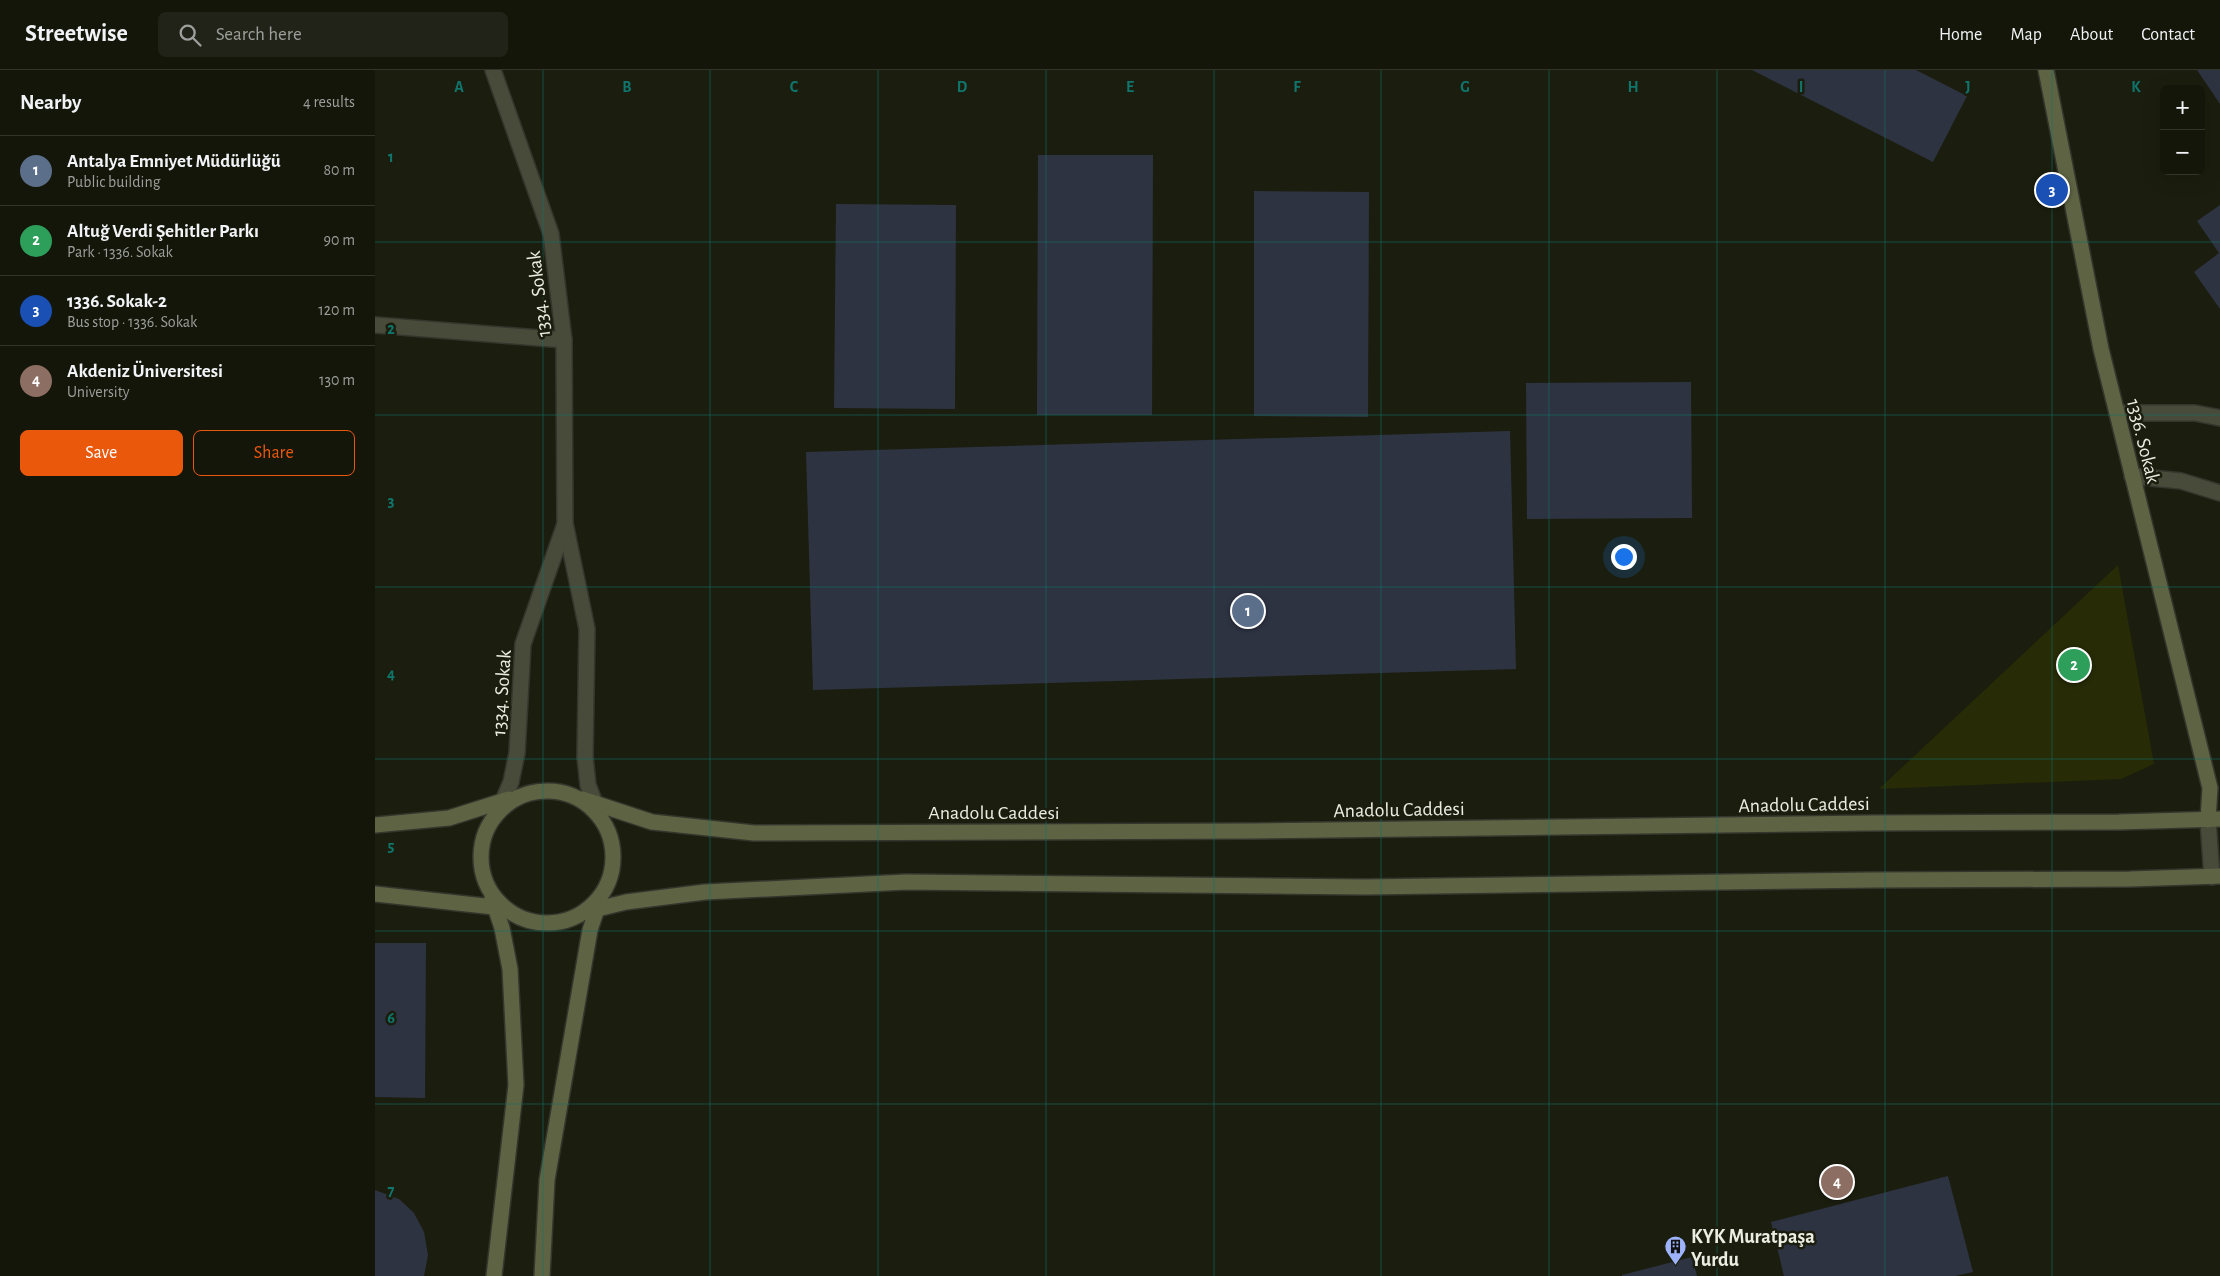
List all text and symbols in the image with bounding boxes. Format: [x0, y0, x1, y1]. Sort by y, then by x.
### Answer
search box [158, 12, 508, 57]
icon: search [176, 21, 204, 49]
text: Streetwise [25, 22, 128, 46]
text: Search here [216, 25, 302, 44]
text: Home [1939, 26, 1982, 44]
text: Map [2010, 26, 2042, 44]
text: About [2070, 26, 2113, 44]
text: Contact [2141, 26, 2195, 44]
text: A [454, 79, 464, 95]
text: B [622, 79, 632, 95]
text: C [790, 79, 799, 95]
text: D [957, 79, 968, 95]
text: E [1126, 79, 1134, 95]
text: F [1293, 79, 1301, 95]
text: G [1460, 79, 1470, 95]
text: H [1627, 79, 1639, 95]
text: I [1799, 79, 1803, 95]
text: J [1965, 79, 1971, 95]
text: K [2131, 79, 2141, 95]
map controls [2160, 85, 2205, 175]
button: + [2160, 85, 2205, 130]
text: Nearby [20, 92, 81, 113]
text: 4 results [303, 94, 355, 110]
button: − [2160, 130, 2205, 175]
text: 1 [388, 149, 394, 165]
text: Antalya Emniyet Müdürlüğü [67, 152, 281, 171]
text: 1 [33, 162, 39, 178]
text: 80 m [324, 162, 355, 178]
pin: 3 [2036, 171, 2068, 209]
text: Public building [67, 174, 161, 190]
text: Altuğ Verdi Şehitler Parkı [67, 222, 259, 241]
text: 2 [32, 232, 40, 248]
text: 90 m [324, 232, 355, 248]
text: Park · 1336. Sokak [67, 244, 173, 260]
street label: 1334. Sokak [524, 250, 554, 338]
text: 1336. Sokak-2 [67, 292, 167, 311]
text: 3 [33, 302, 39, 318]
text: 120 m [318, 302, 355, 318]
text: Bus stop · 1336. Sokak [67, 314, 197, 330]
text: 2 [387, 321, 395, 337]
text: Akdeniz Üniversitesi [67, 362, 223, 381]
text: 4 [32, 372, 40, 388]
text: 130 m [319, 372, 355, 388]
text: University [67, 384, 130, 400]
street label: 1336. Sokak [2123, 397, 2163, 486]
button: Save [20, 430, 183, 476]
button: Share [193, 430, 355, 476]
text: 3 [388, 493, 395, 509]
your location [1611, 544, 1637, 570]
pin: 1 [1232, 592, 1264, 630]
pin: 2 [2058, 646, 2090, 684]
street label: 1334. Sokak [489, 649, 515, 737]
text: 4 [387, 666, 395, 682]
street label: Anadolu Caddesi [1738, 794, 1870, 816]
street label: Anadolu Caddesi [1333, 799, 1465, 821]
street label: Anadolu Caddesi [928, 803, 1060, 823]
text: 5 [388, 838, 395, 854]
text: 6 [387, 1010, 395, 1026]
pin: 4 [1821, 1163, 1853, 1201]
text: 7 [388, 1183, 395, 1199]
place label: KYK Muratpaşa Yurdu [1691, 1227, 1815, 1270]
building icon: KYK Muratpaşa Yurdu [1663, 1235, 1687, 1266]

